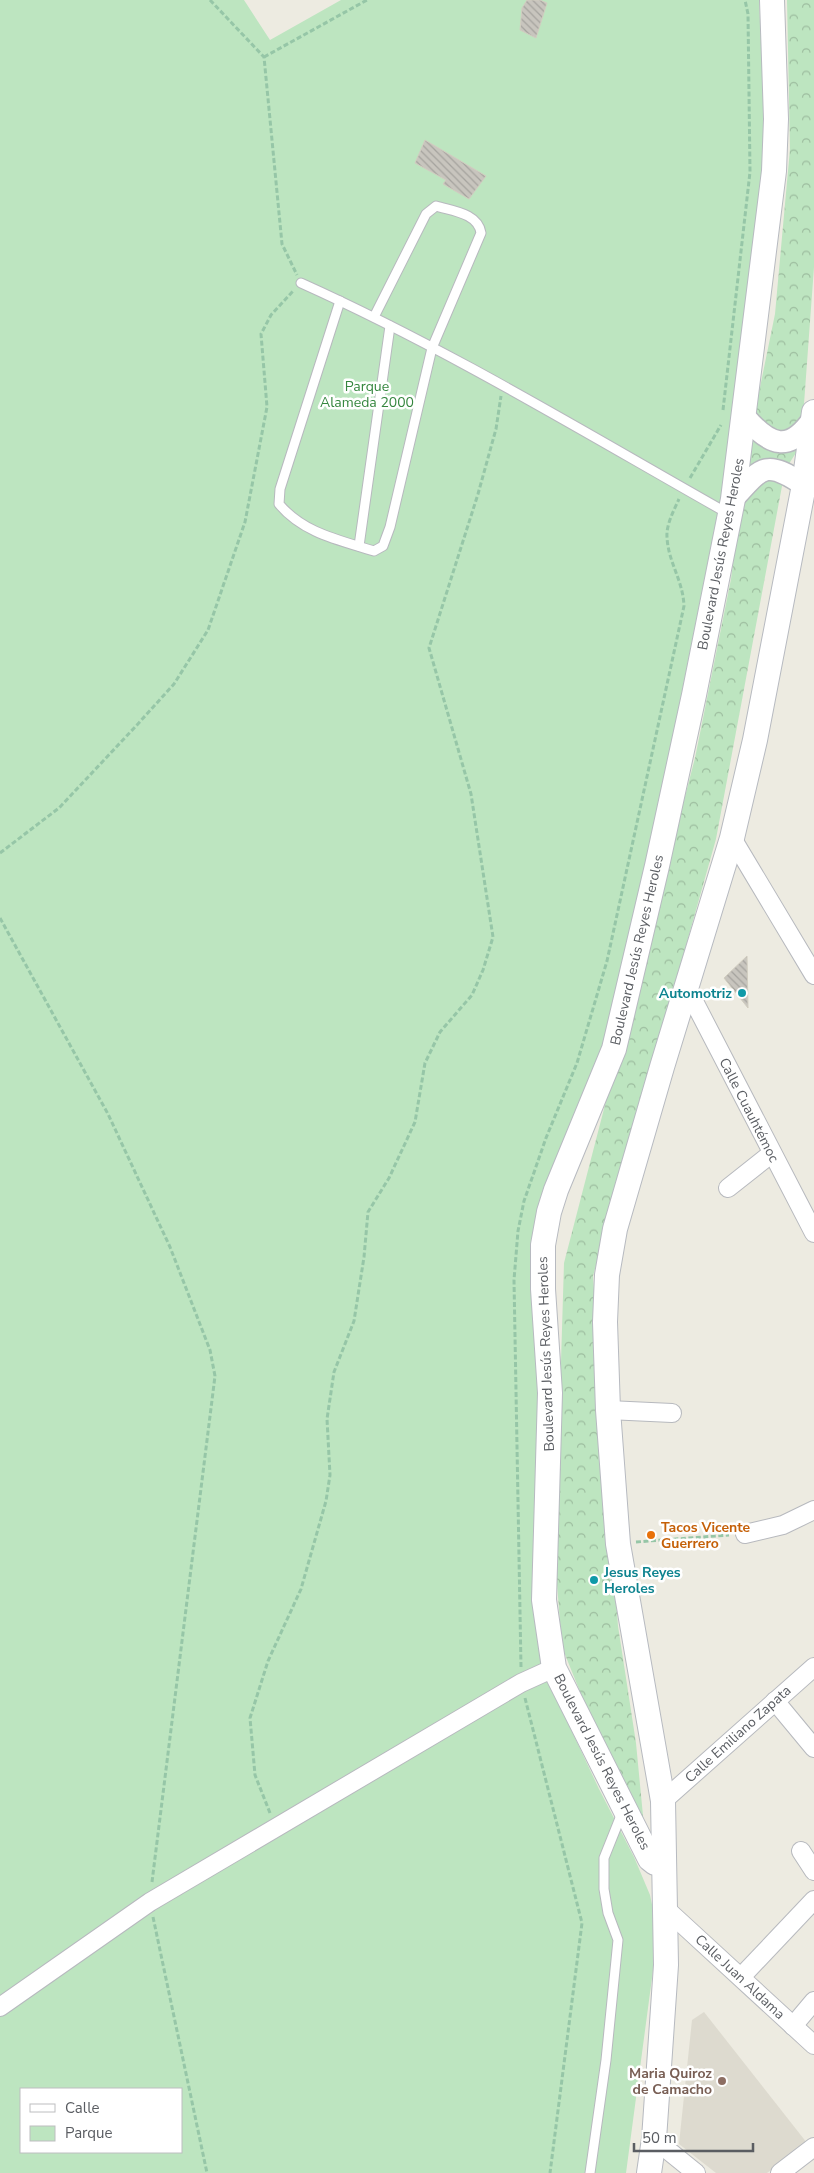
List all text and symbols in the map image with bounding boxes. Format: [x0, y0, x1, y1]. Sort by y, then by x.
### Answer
park label: Parque Alameda 2000 [320, 377, 414, 412]
street label: Boulevard Jesús Reyes Heroles [693, 456, 749, 652]
street label: Boulevard Jesús Reyes Heroles [606, 853, 668, 1047]
place label: Automotriz [659, 984, 732, 1003]
marker: Automotriz [736, 987, 748, 999]
street label: Calle Cuauhtémoc [714, 1055, 784, 1166]
street label: Boulevard Jesús Reyes Heroles [533, 1256, 559, 1452]
place label: Tacos Vicente Guerrero [661, 1518, 751, 1553]
marker: Tacos Vicente Guerrero [645, 1529, 657, 1541]
place label: Jesus Reyes Heroles [603, 1563, 681, 1598]
marker: Jesus Reyes Heroles [588, 1574, 600, 1586]
street label: Boulevard Jesús Reyes Heroles [549, 1671, 655, 1853]
street label: Calle Emiliano Zapata [681, 1681, 795, 1787]
street label: Calle Juan Aldama [691, 1930, 789, 2024]
place label: Maria Quiroz de Camacho [629, 2064, 712, 2099]
marker: Maria Quiroz de Camacho [716, 2075, 728, 2087]
legend [20, 2088, 182, 2153]
text: Calle [65, 2098, 100, 2118]
scale bar [634, 2120, 753, 2152]
text: Parque [65, 2123, 113, 2143]
text: 50 m [642, 2128, 677, 2148]

